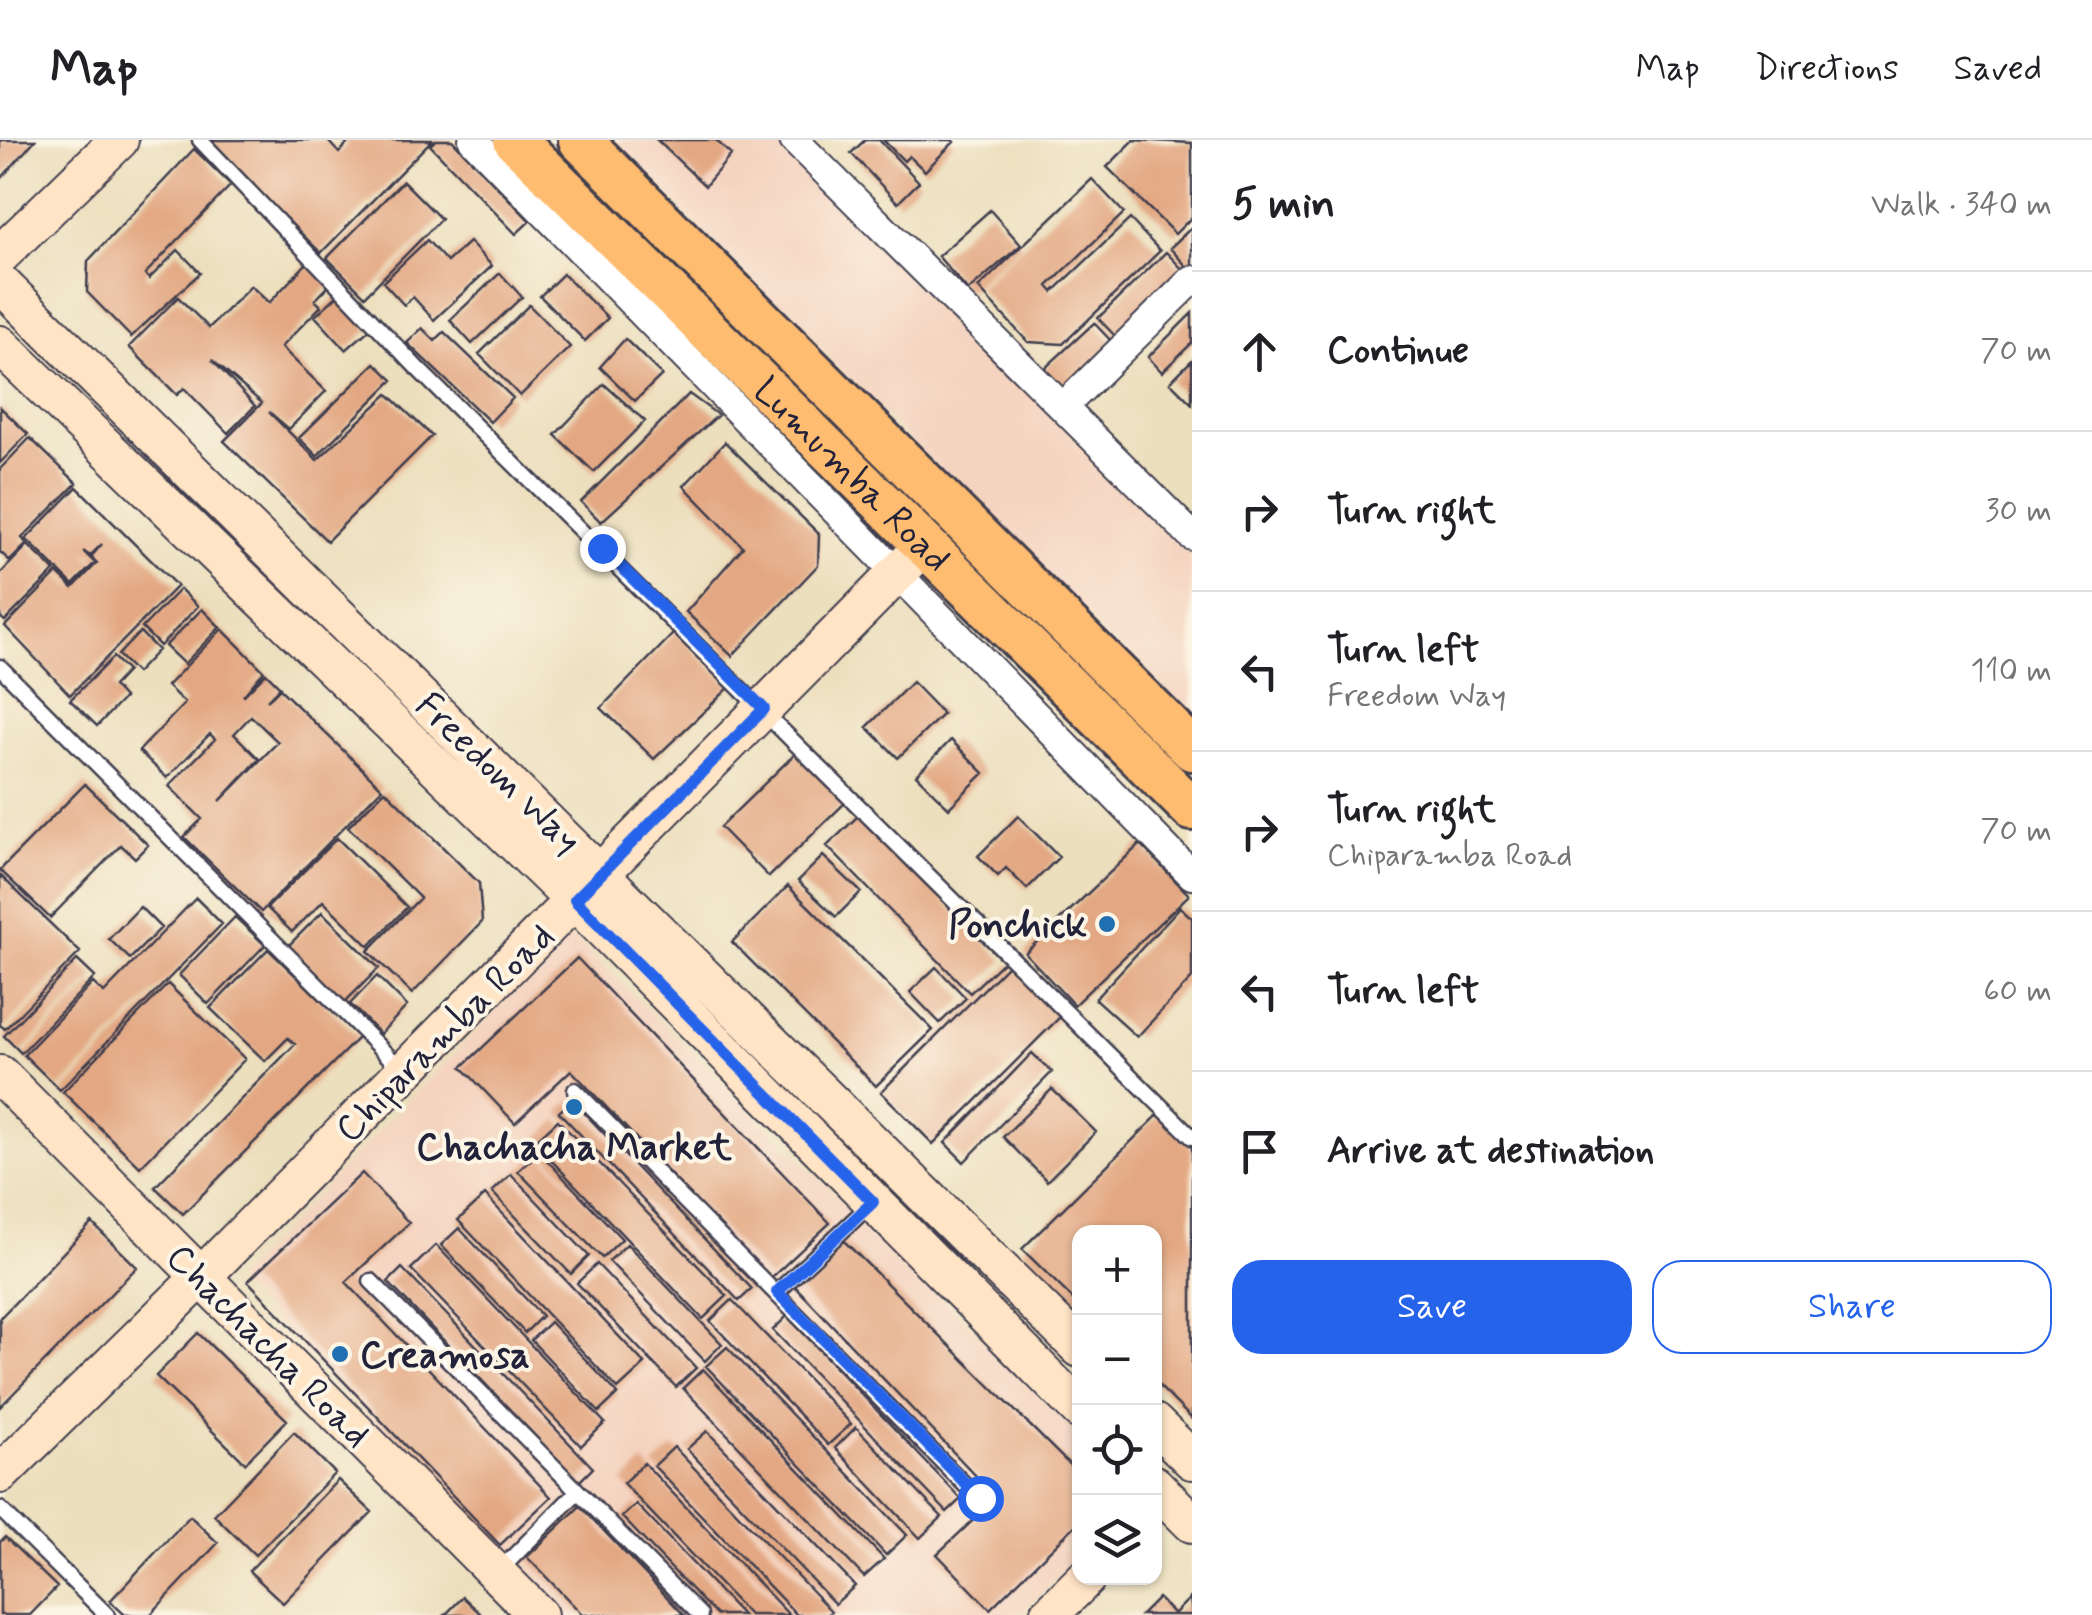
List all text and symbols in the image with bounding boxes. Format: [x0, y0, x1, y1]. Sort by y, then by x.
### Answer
text: Map [50, 38, 138, 101]
text: Map [1636, 46, 1700, 92]
text: Directions [1755, 46, 1899, 92]
text: Saved [1954, 46, 2042, 92]
text: 5 min [1232, 178, 1335, 233]
text: Walk · 340 m [1871, 184, 2052, 226]
icon: ahead [1232, 324, 1287, 379]
text: Continue [1327, 327, 1469, 376]
text: 70 m [1980, 330, 2052, 372]
street label: Lumumba Road [742, 367, 960, 584]
icon: right [1232, 484, 1287, 539]
text: Turn right [1327, 487, 1496, 536]
text: 30 m [1985, 490, 2052, 532]
route end [580, 526, 626, 572]
text: Turn left [1327, 626, 1479, 675]
icon: left [1232, 644, 1287, 699]
text: 110 m [1971, 650, 2052, 692]
text: Freedom Way [1327, 675, 1506, 717]
street label: Freedom Way [404, 682, 591, 865]
text: Turn right [1327, 786, 1496, 835]
icon: right [1232, 804, 1287, 859]
text: 70 m [1980, 810, 2052, 852]
text: Chiparamba Road [1327, 835, 1572, 877]
place label: Ponchick [948, 902, 1088, 951]
street label: Chiparamba Road [325, 913, 566, 1154]
marker: Ponchick [1096, 913, 1118, 935]
icon: left [1232, 964, 1287, 1019]
text: Turn left [1327, 967, 1479, 1016]
text: 60 m [1983, 970, 2052, 1012]
marker: Chachacha Market [563, 1096, 585, 1118]
place label: Chachacha Market [416, 1124, 732, 1173]
icon: arrive [1232, 1124, 1287, 1179]
text: Arrive at destination [1327, 1127, 1654, 1176]
map controls [1072, 1225, 1162, 1585]
button: + [1072, 1225, 1162, 1315]
street label: Chachacha Road [155, 1234, 380, 1459]
button: Save [1232, 1260, 1632, 1354]
button: Share [1652, 1260, 2052, 1354]
button: − [1072, 1315, 1162, 1405]
place label: Creamosa [360, 1332, 530, 1381]
marker: Creamosa [329, 1343, 351, 1365]
button: locate [1072, 1405, 1162, 1495]
route start [958, 1476, 1004, 1522]
button: layers [1072, 1495, 1162, 1585]

